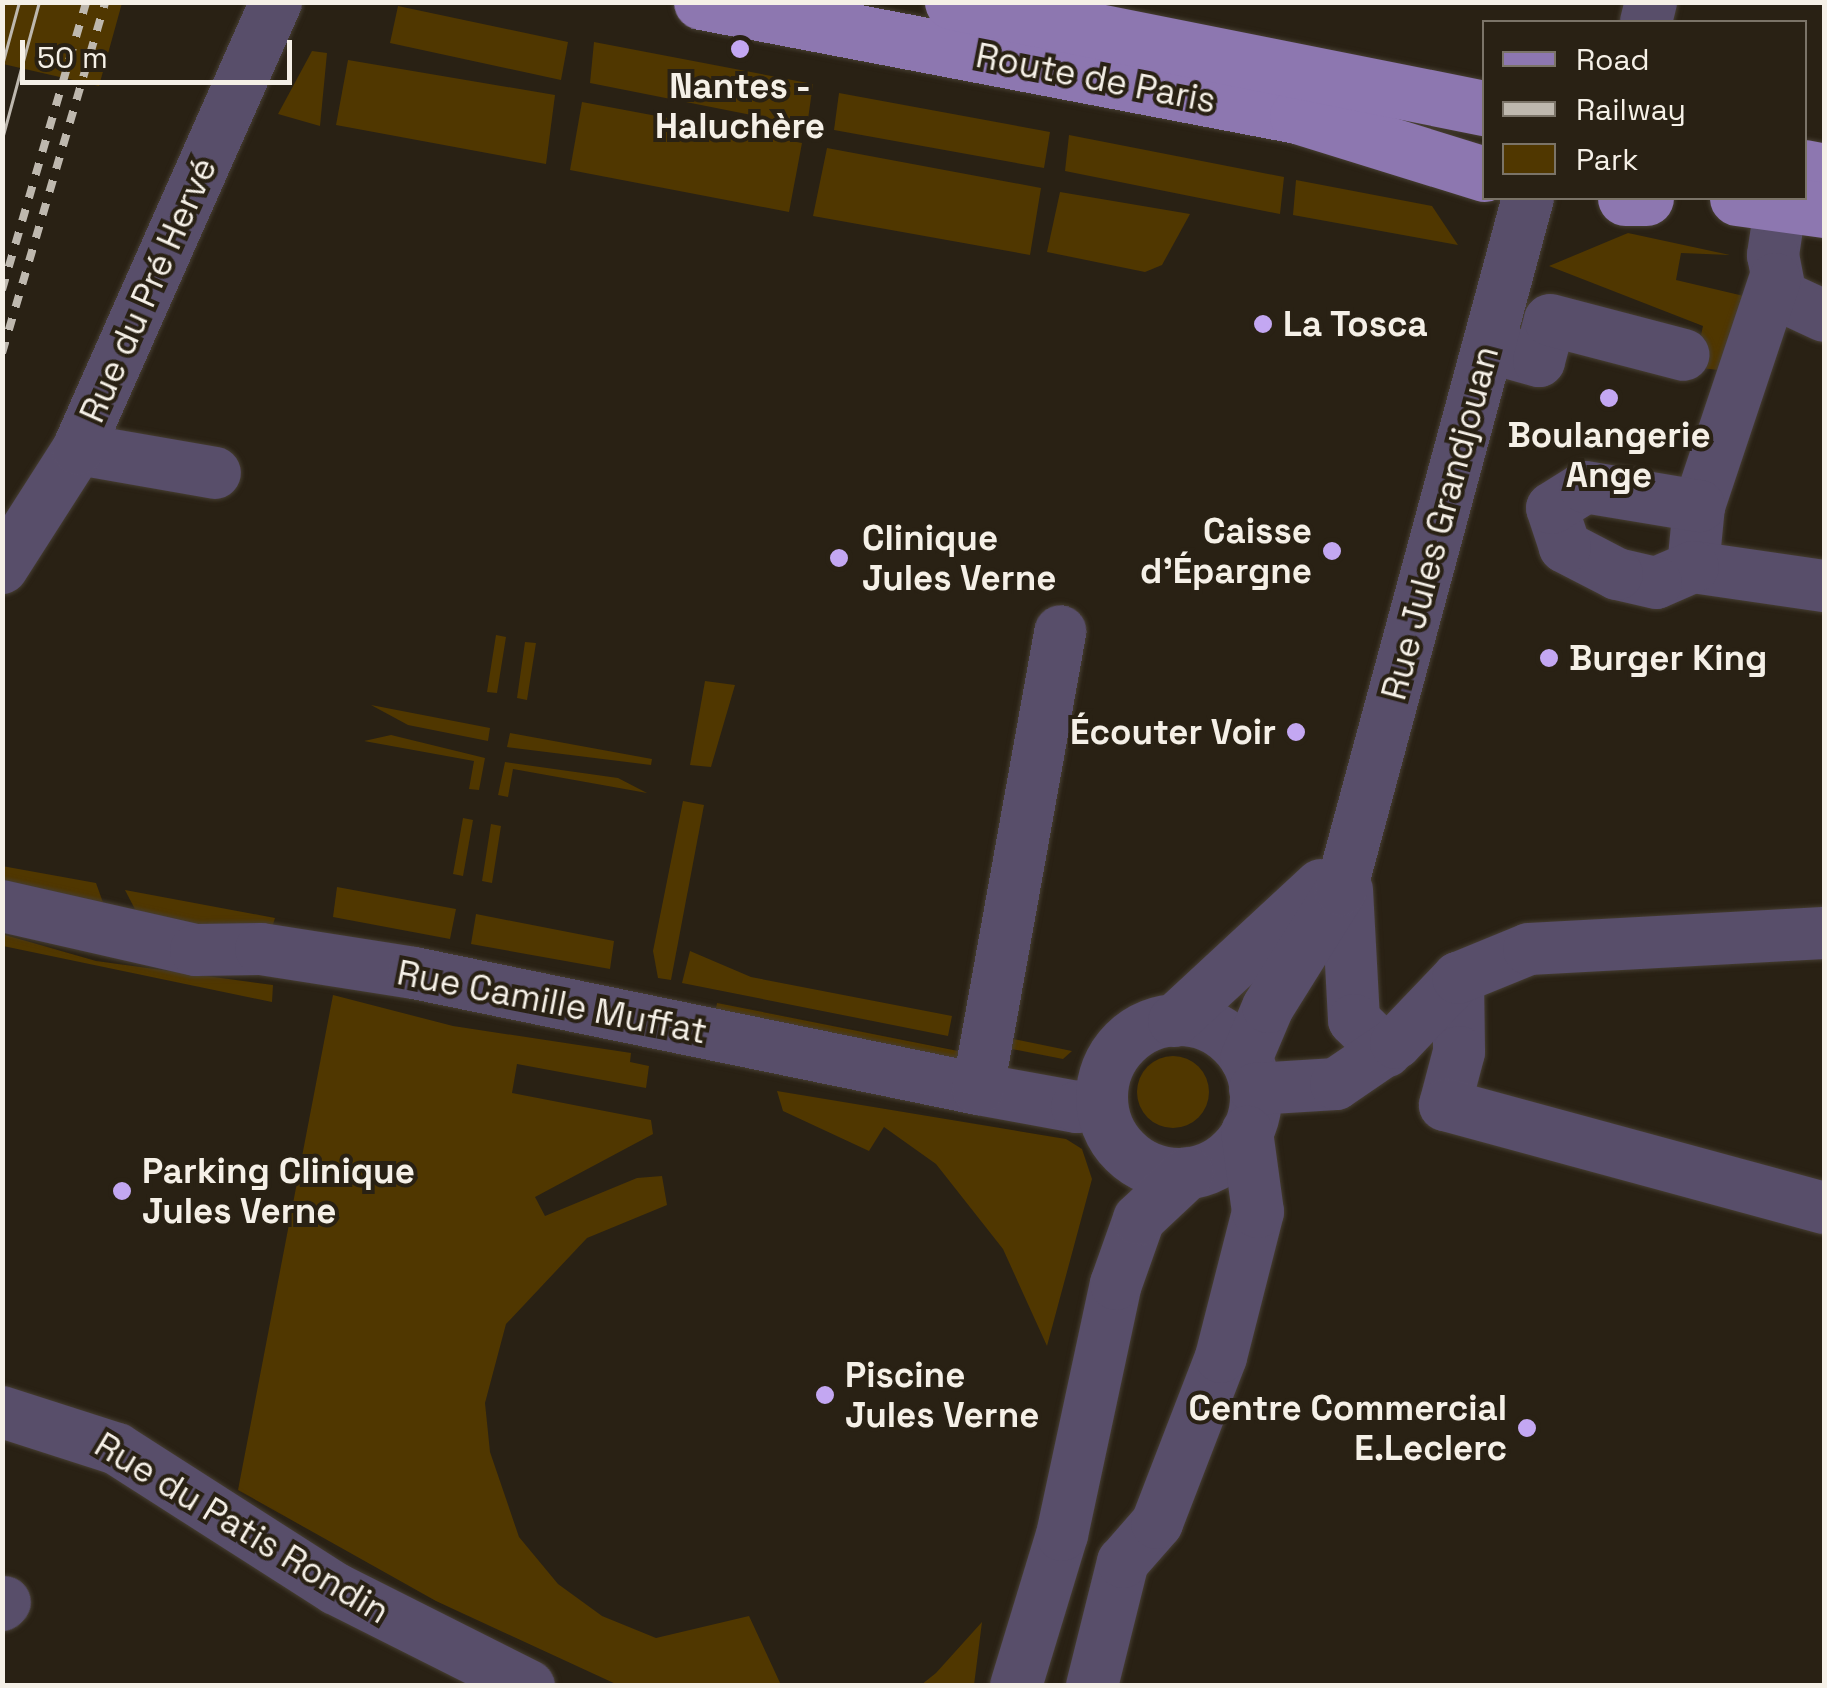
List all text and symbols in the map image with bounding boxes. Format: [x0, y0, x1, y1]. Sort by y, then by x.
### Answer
scale bar [25, 20, 298, 82]
legend [1482, 20, 1807, 200]
street label: Route de Paris [972, 34, 1220, 122]
text: 50 m [37, 38, 108, 77]
marker: Nantes - Haluchère [729, 38, 751, 60]
text: Road [1576, 40, 1650, 79]
place label: Nantes - Haluchère [655, 65, 825, 147]
text: Railway [1576, 90, 1686, 129]
text: Park [1576, 140, 1638, 179]
street label: Rue du Pré Hervé [71, 151, 225, 429]
place label: La Tosca [1283, 303, 1429, 345]
marker: La Tosca [1252, 313, 1274, 335]
street label: Rue Jules Grandjouan [1373, 342, 1507, 704]
marker: Boulangerie Ange [1598, 387, 1620, 409]
place label: Boulangerie Ange [1507, 414, 1711, 496]
place label: Caisse d'Épargne [1140, 510, 1312, 592]
place label: Clinique Jules Verne [862, 517, 1057, 599]
marker: Caisse d'Épargne [1321, 540, 1343, 562]
marker: Clinique Jules Verne [826, 545, 852, 571]
place label: Burger King [1569, 637, 1767, 679]
marker: Burger King [1538, 647, 1560, 669]
place label: Écouter Voir [1070, 711, 1276, 753]
marker: Écouter Voir [1285, 721, 1307, 743]
street label: Rue Camille Muffat [394, 951, 710, 1053]
place label: Parking Clinique Jules Verne [142, 1150, 415, 1232]
marker: Parking Clinique Jules Verne [111, 1180, 133, 1202]
place label: Piscine Jules Verne [845, 1354, 1040, 1436]
marker: Piscine Jules Verne [814, 1384, 836, 1406]
place label: Centre Commercial E.Leclerc [1188, 1387, 1507, 1469]
marker: Centre Commercial E.Leclerc [1516, 1417, 1538, 1439]
street label: Rue du Patis Rondin [87, 1424, 397, 1632]

